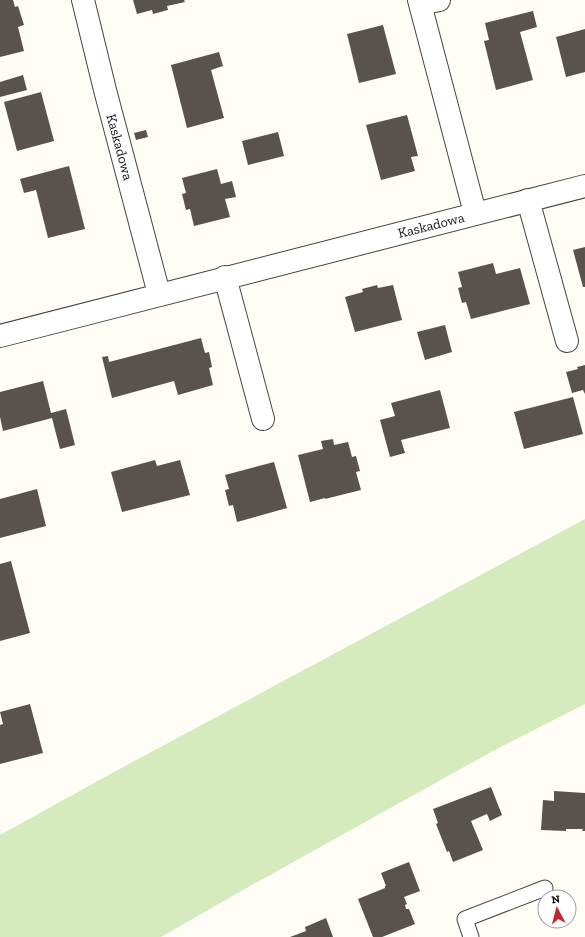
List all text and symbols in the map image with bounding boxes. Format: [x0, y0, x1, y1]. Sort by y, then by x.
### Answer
street label: Kaskadowa [102, 112, 137, 182]
street label: Kaskadowa [396, 209, 466, 242]
north arrow [537, 889, 577, 929]
text: N [551, 893, 561, 907]

